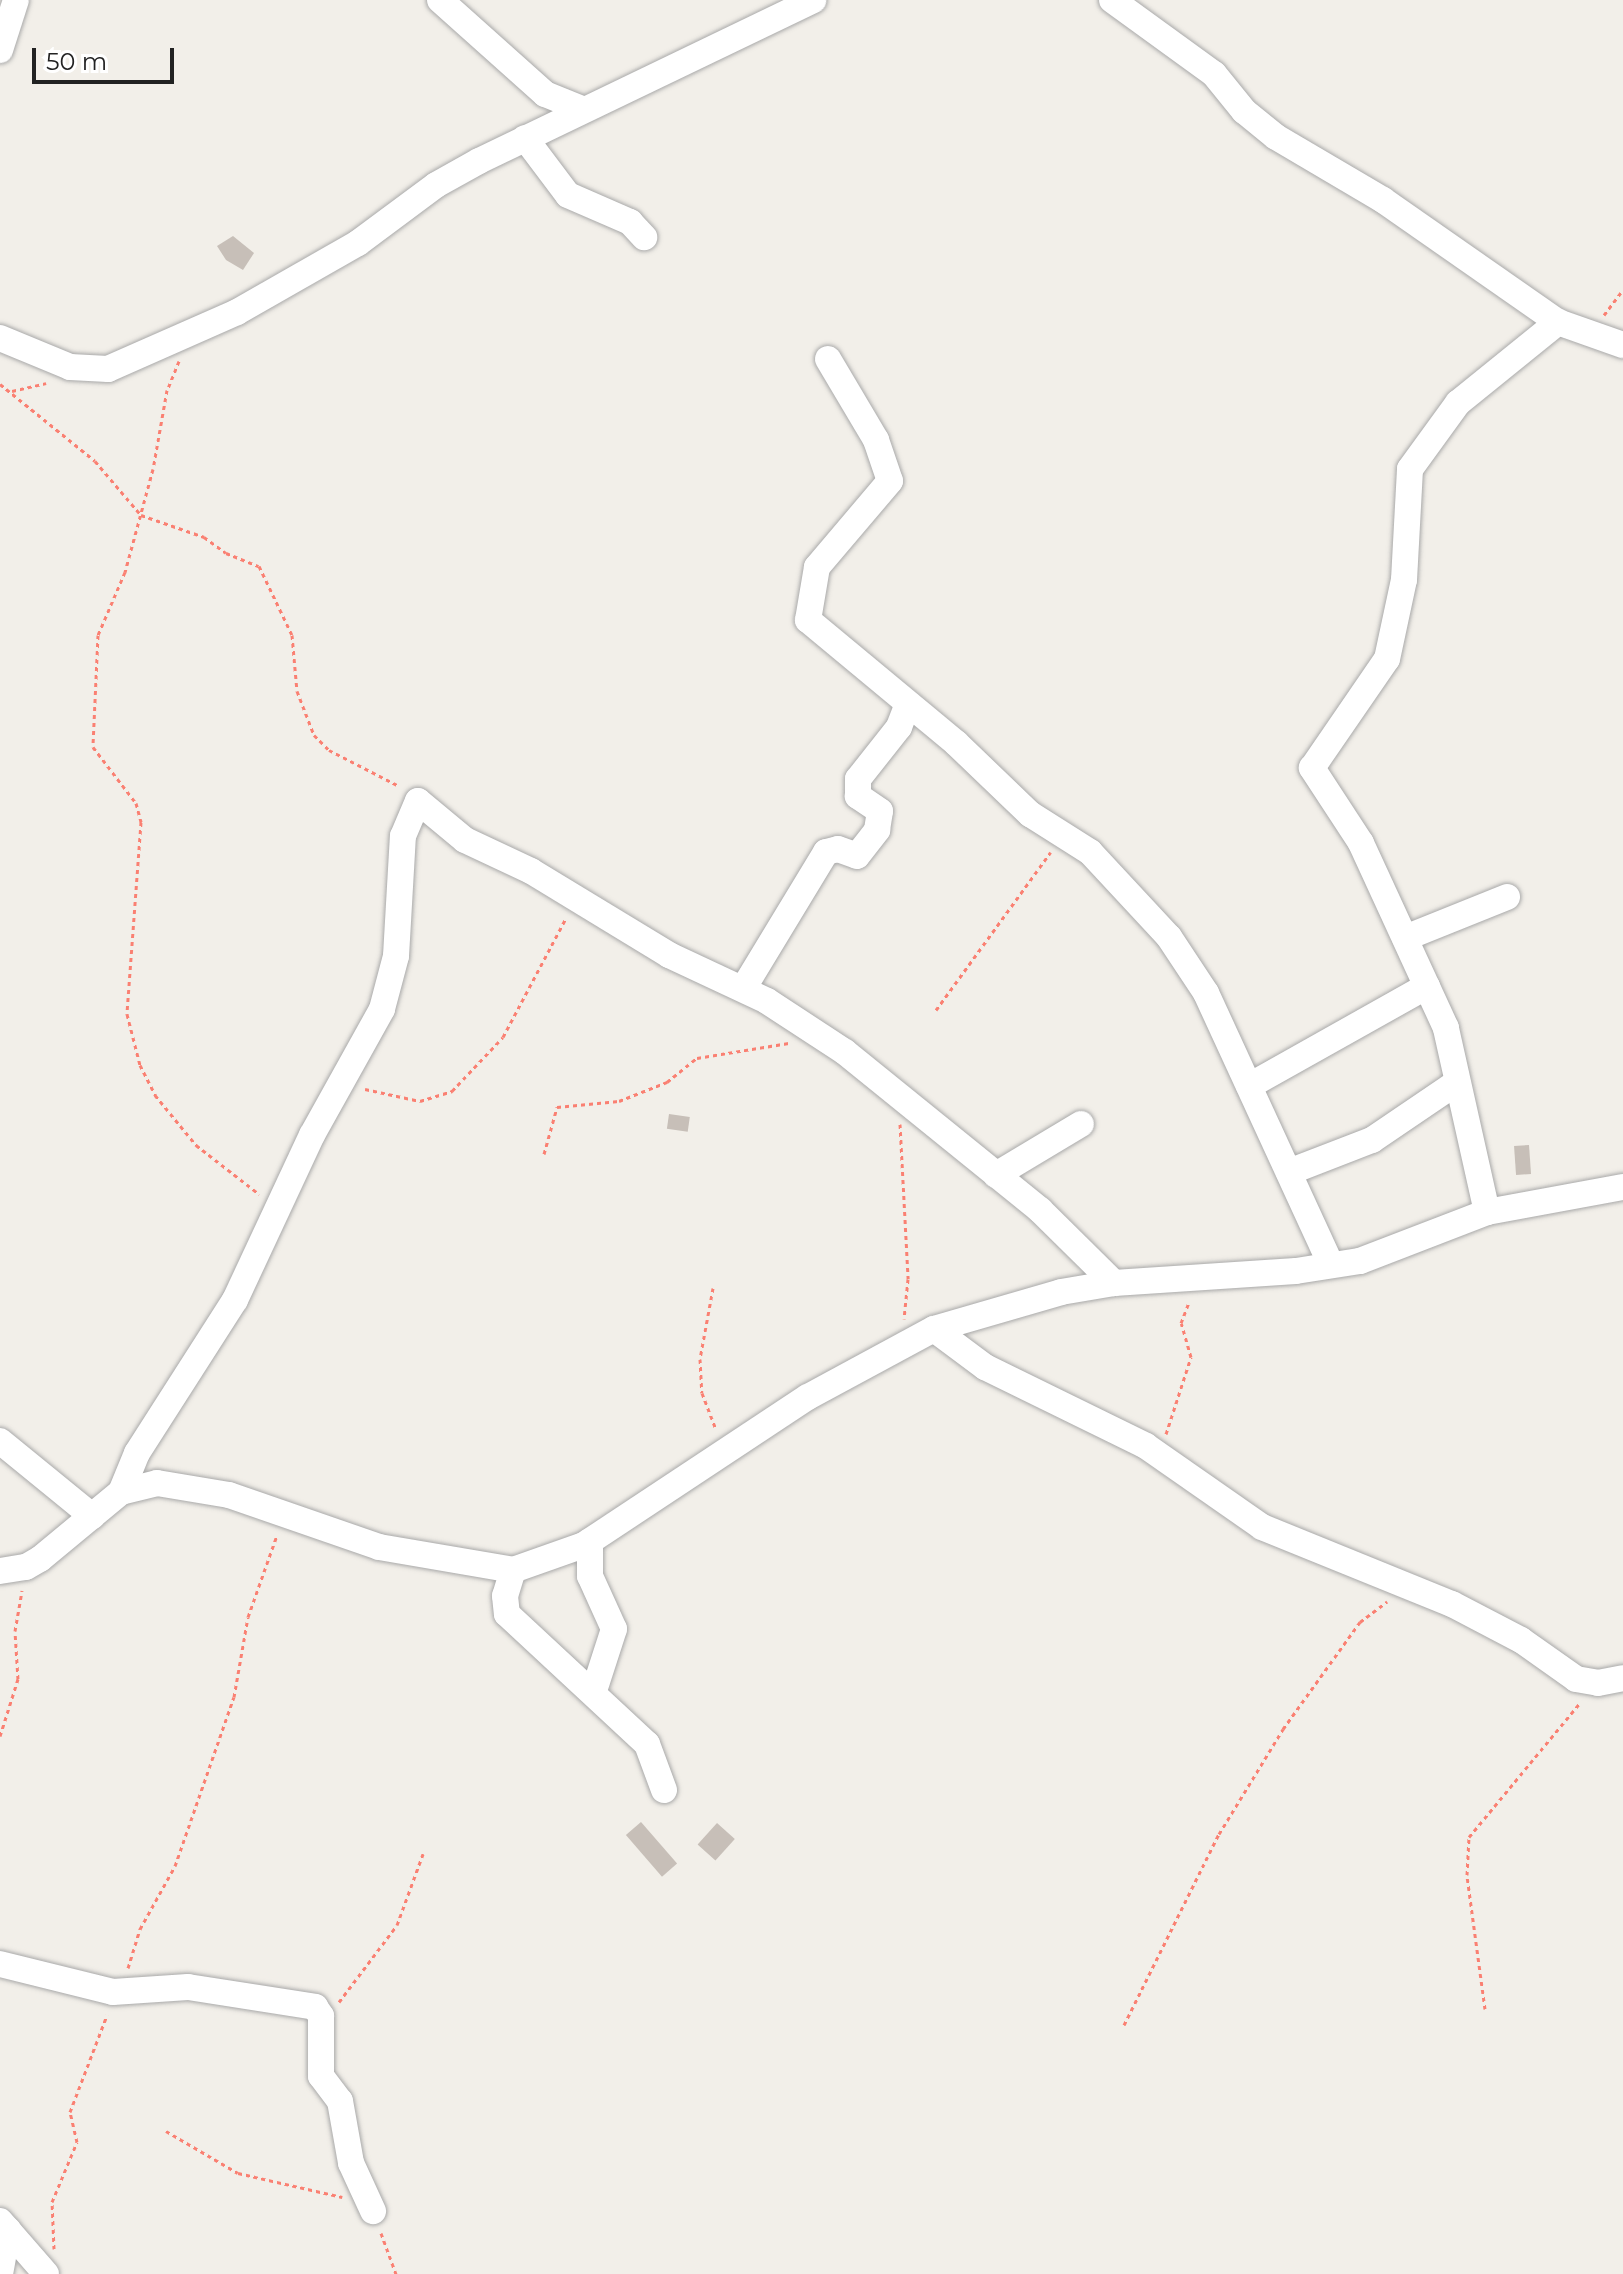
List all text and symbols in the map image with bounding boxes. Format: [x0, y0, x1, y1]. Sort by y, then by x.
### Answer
scale bar [36, 32, 178, 82]
text: 50 m [46, 47, 107, 76]

